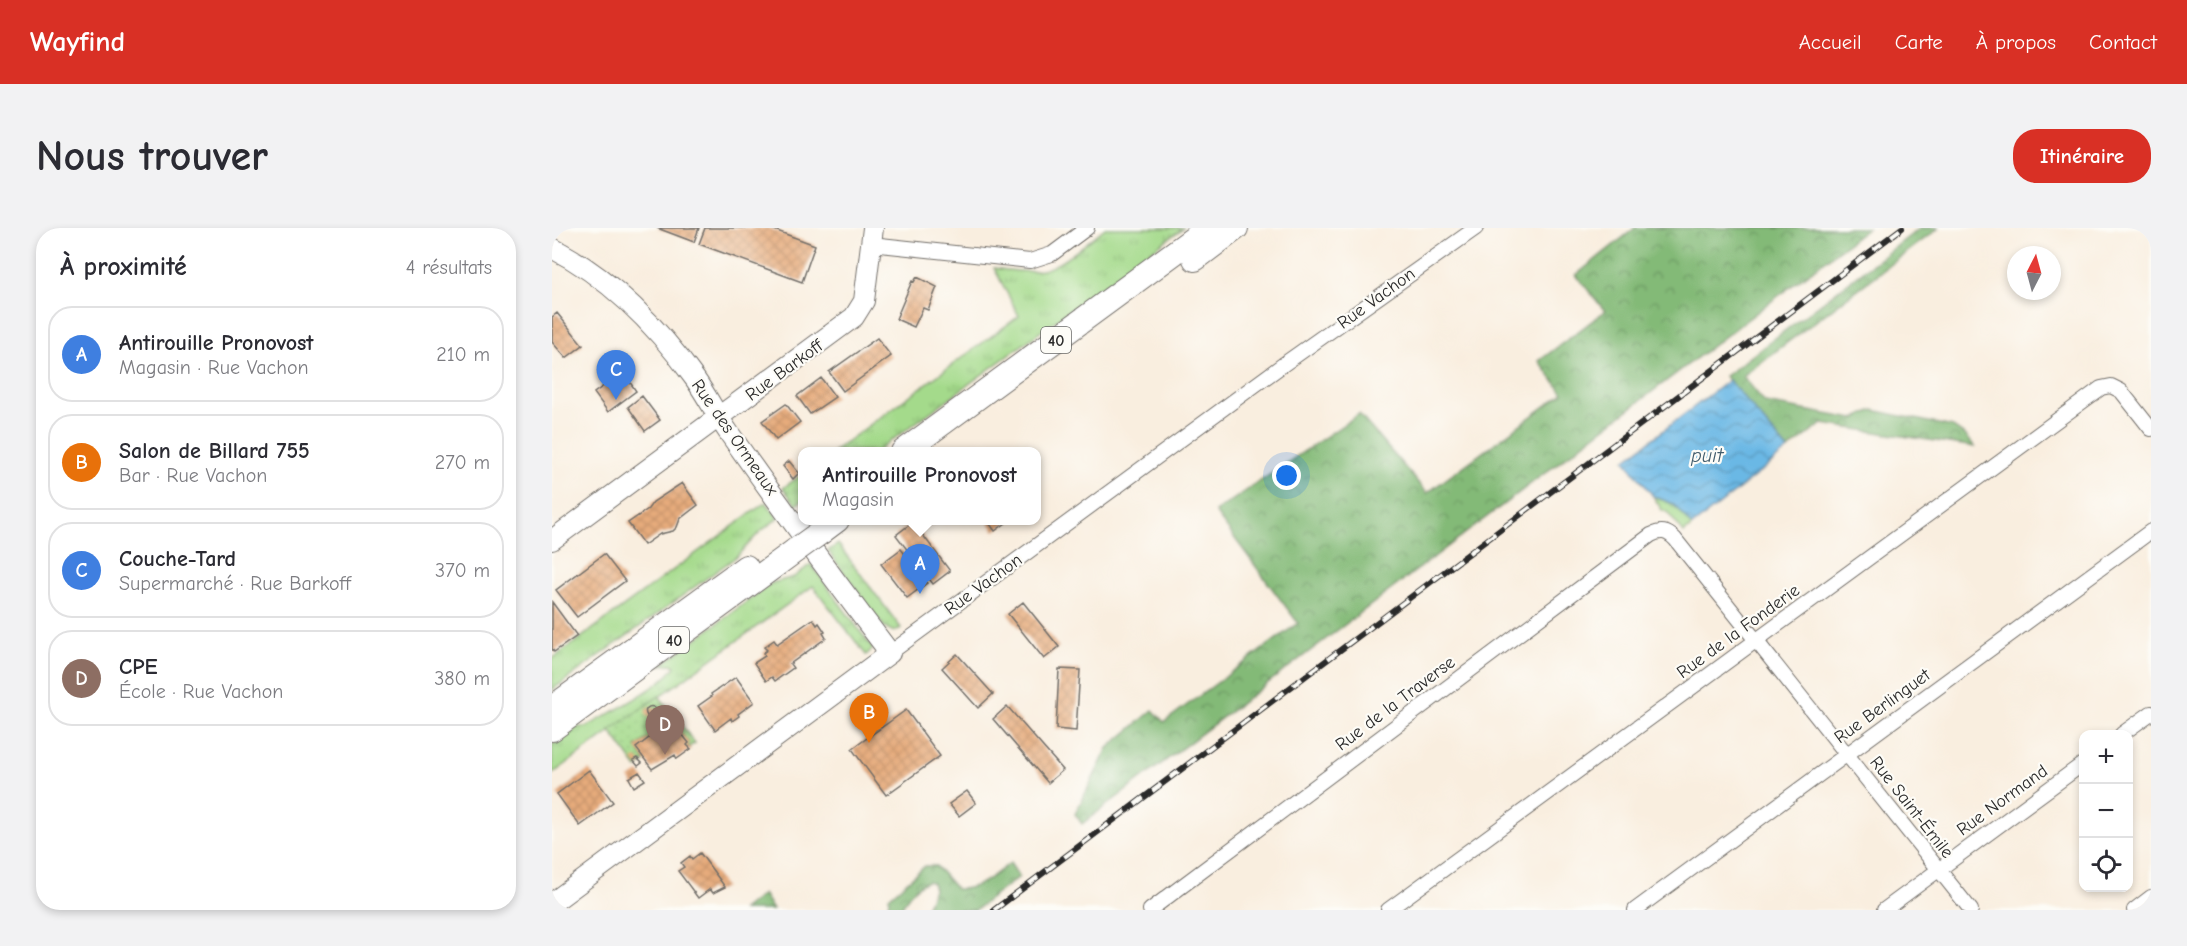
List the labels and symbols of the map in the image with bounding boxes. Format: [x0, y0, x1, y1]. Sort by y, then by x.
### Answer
north arrow [2007, 246, 2061, 300]
street label: Rue Vachon [1333, 263, 1419, 334]
road number: 40 [1041, 327, 1071, 353]
street label: Rue Barkoff [742, 335, 828, 405]
pin: C [596, 350, 636, 400]
street label: Rue des Ormeaux [687, 375, 783, 500]
water label: puit [1690, 444, 1725, 467]
your location [1272, 461, 1301, 490]
pin: A [900, 544, 940, 594]
street label: Rue Vachon [940, 549, 1026, 620]
street label: Rue de la Fonderie [1673, 580, 1804, 683]
road number: 40 [659, 627, 689, 653]
street label: Rue de la Traverse [1331, 652, 1459, 755]
street label: Rue Berlinguet [1830, 664, 1935, 748]
pin: B [850, 694, 888, 743]
pin: D [646, 706, 684, 755]
street label: Rue Saint-Émile [1865, 752, 1959, 862]
street label: Rue Normand [1953, 760, 2052, 840]

